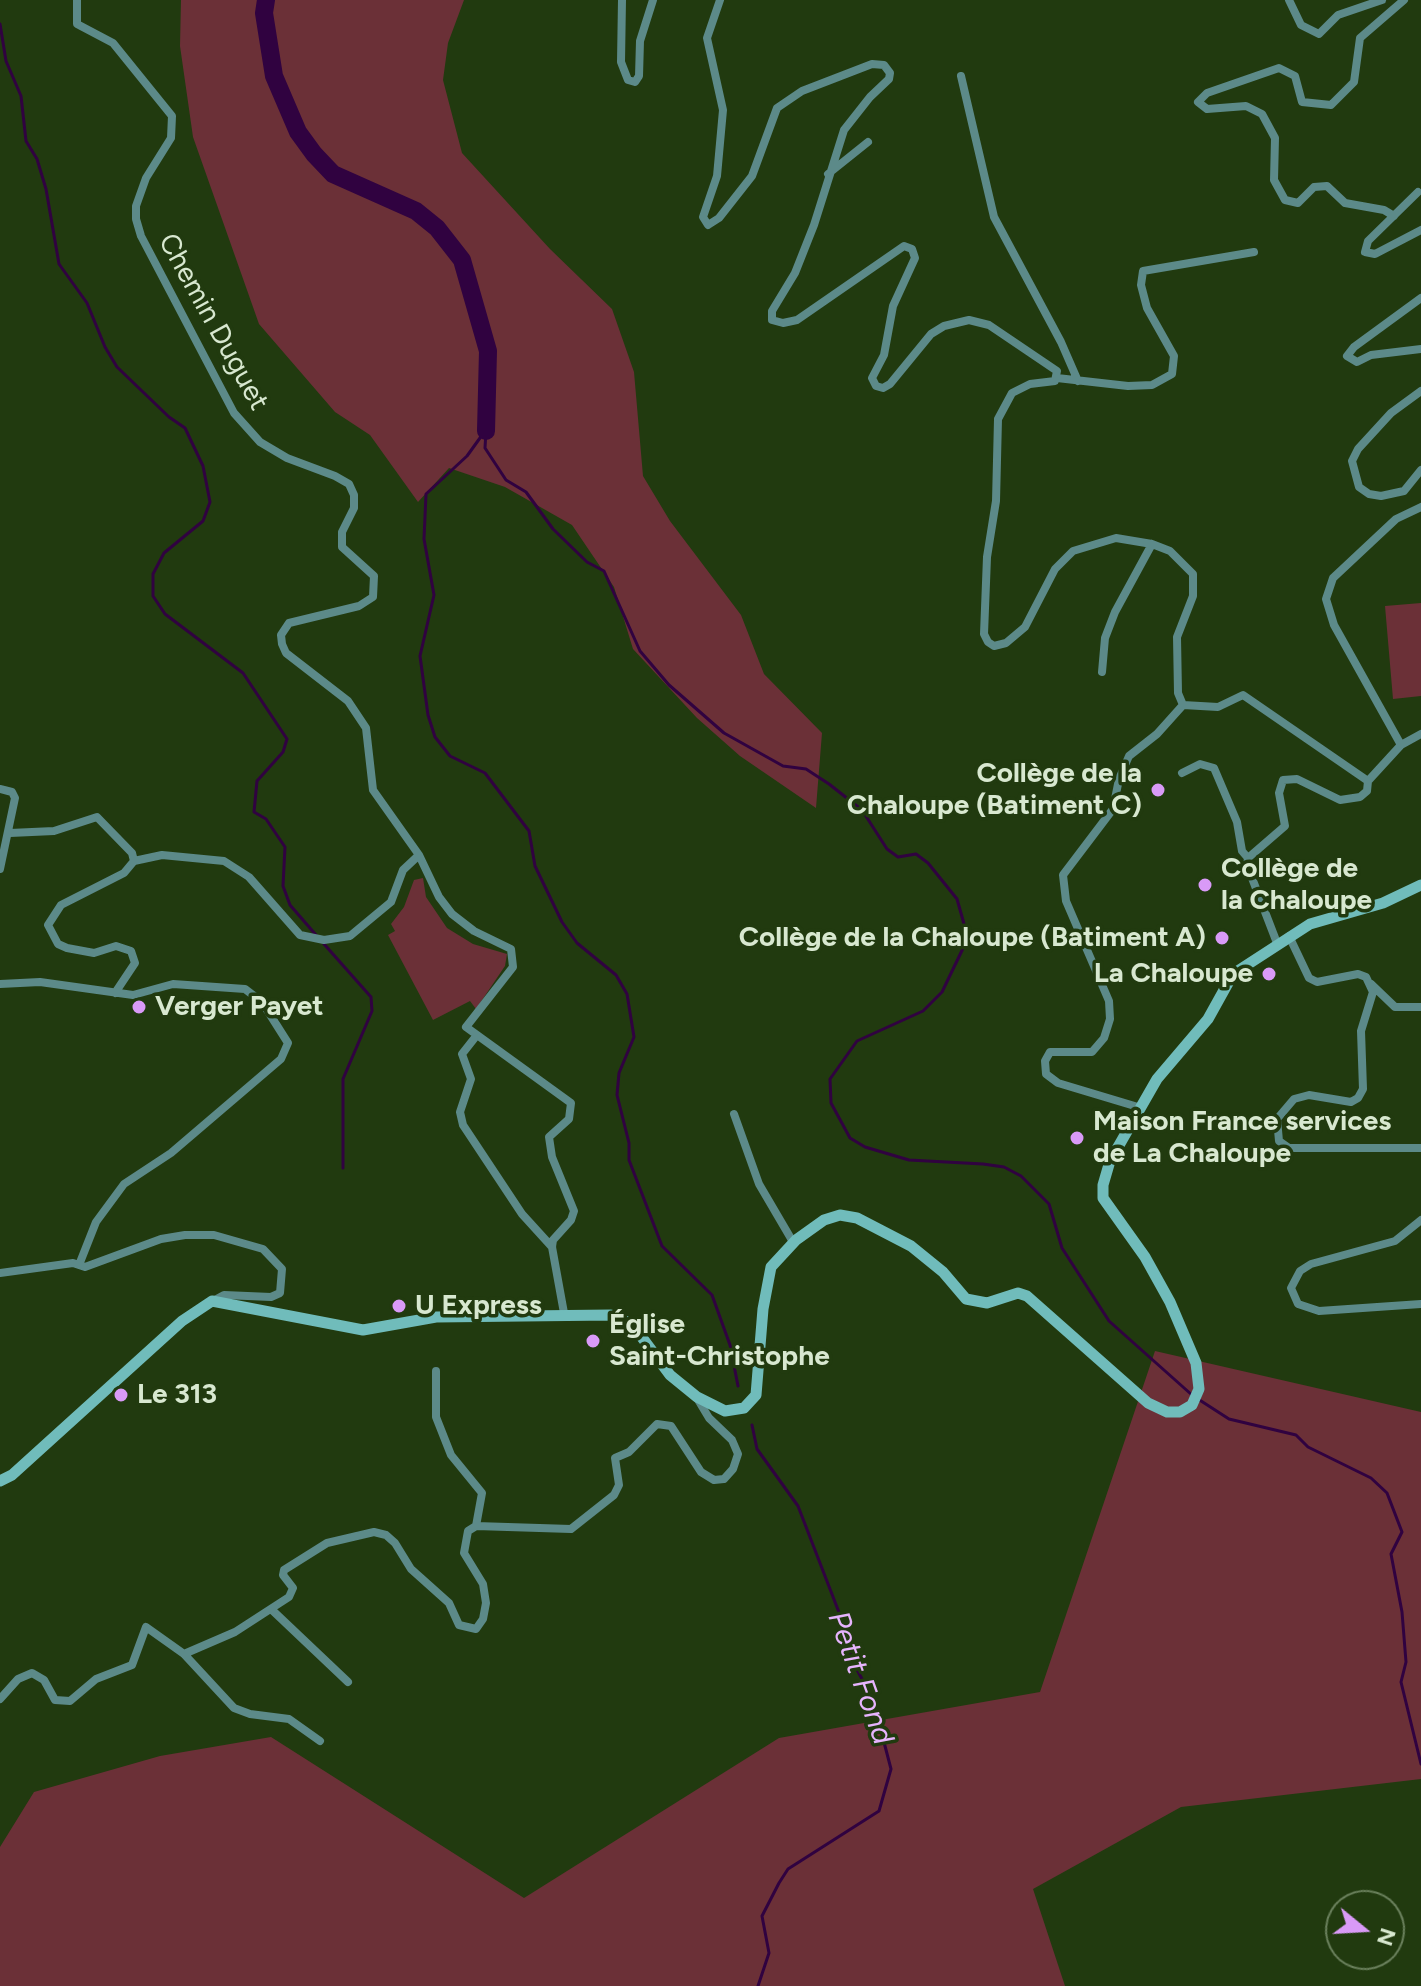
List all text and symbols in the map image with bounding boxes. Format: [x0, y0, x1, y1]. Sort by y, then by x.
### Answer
street label: Chemin Duguet [151, 228, 275, 416]
place label: Collège de la Chaloupe (Batiment C) [847, 757, 1142, 823]
marker: Collège de la Chaloupe (Batiment C) [1149, 781, 1167, 799]
place label: Collège de la Chaloupe [1221, 852, 1372, 918]
marker: Collège de la Chaloupe [1196, 876, 1214, 894]
place label: Collège de la Chaloupe (Batiment A) [739, 921, 1206, 955]
marker: Collège de la Chaloupe (Batiment A) [1213, 929, 1231, 947]
place label: La Chaloupe [1094, 957, 1253, 991]
marker: La Chaloupe [1260, 965, 1278, 983]
place label: Verger Payet [155, 990, 323, 1024]
marker: Verger Payet [130, 998, 148, 1016]
place label: Maison France services de La Chaloupe [1093, 1105, 1391, 1171]
marker: Maison France services de La Chaloupe [1068, 1129, 1086, 1147]
place label: U Express [415, 1289, 542, 1323]
marker: U Express [390, 1297, 408, 1315]
place label: Église Saint-Christophe [609, 1308, 830, 1374]
marker: Église Saint-Christophe [584, 1332, 602, 1350]
place label: Le 313 [137, 1378, 217, 1412]
marker: Le 313 [112, 1386, 130, 1404]
water label: Petit Fond [819, 1607, 901, 1749]
north arrow [1325, 1890, 1405, 1970]
text: N [1371, 1925, 1402, 1949]

